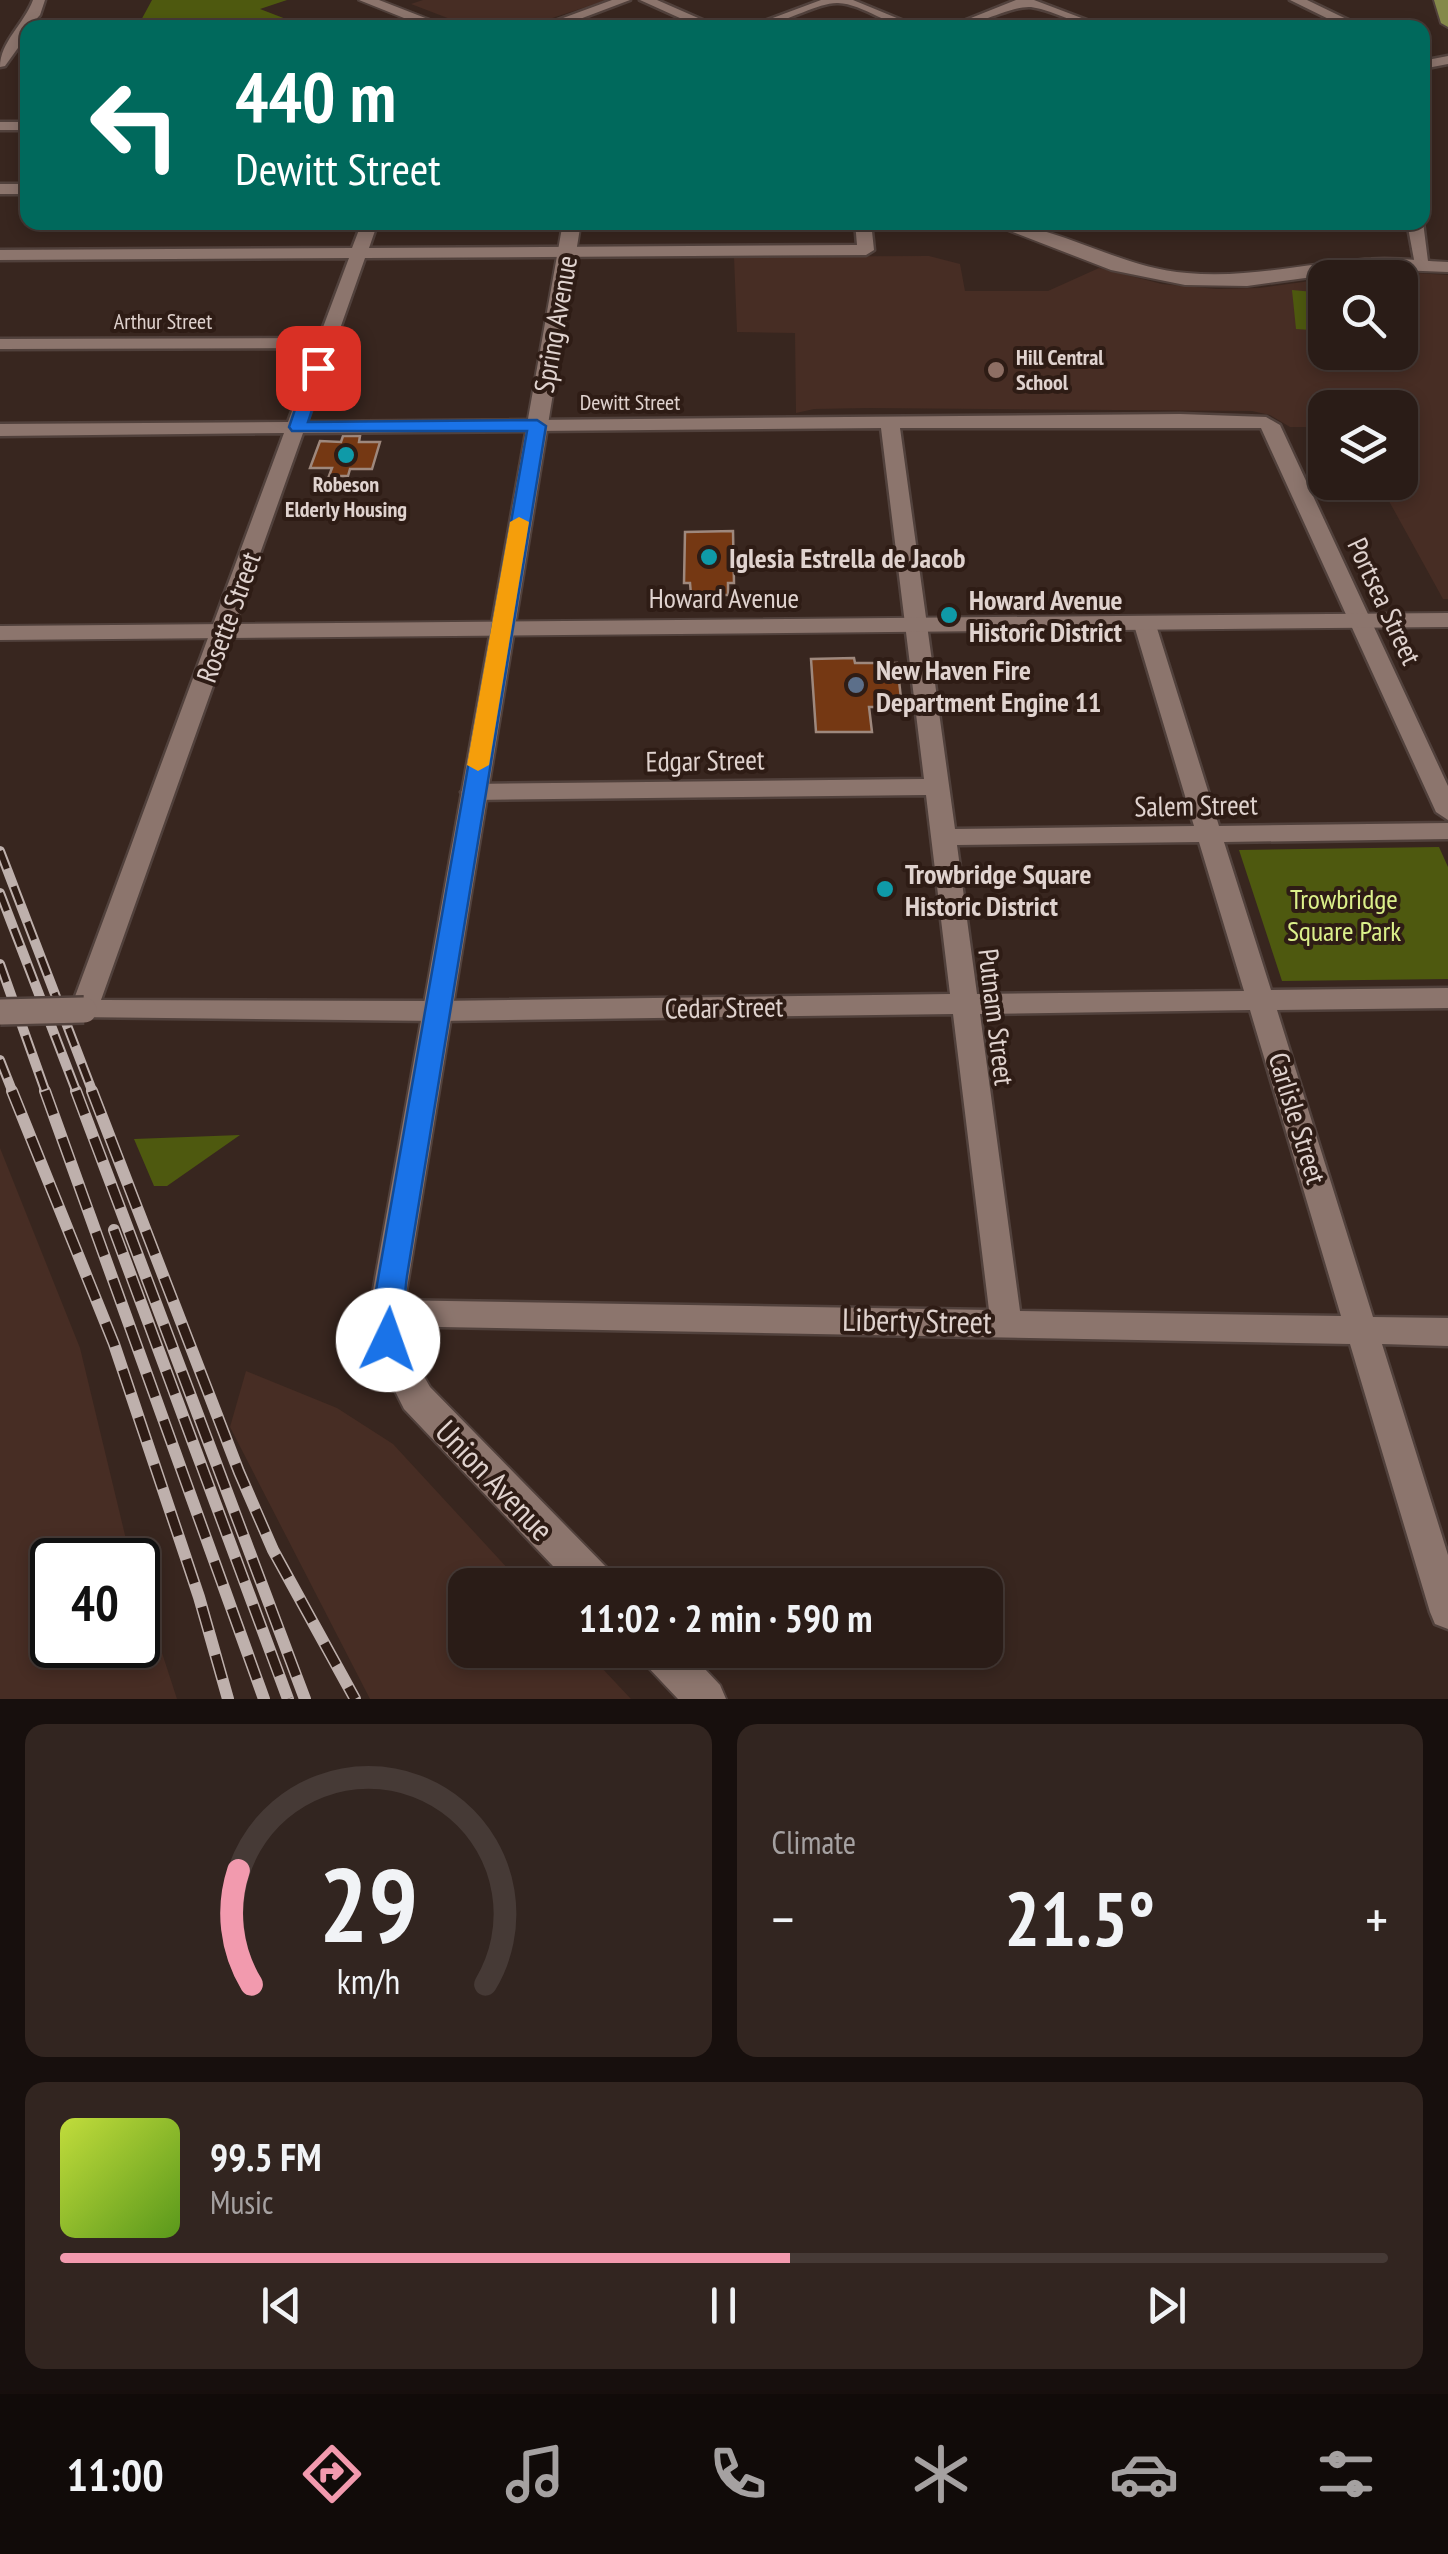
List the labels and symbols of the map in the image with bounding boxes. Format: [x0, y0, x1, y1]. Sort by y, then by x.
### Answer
street label: Spring Avenue [525, 253, 585, 395]
street label: Arthur Street [114, 307, 212, 335]
pin [276, 326, 361, 411]
place label: Hill Central School [1016, 343, 1104, 396]
marker: Hill Central School [985, 359, 1007, 381]
street label: Dewitt Street [580, 388, 680, 416]
marker: Robeson Elderly Housing [335, 444, 357, 466]
place label: Robeson Elderly Housing [285, 470, 407, 523]
street label: Portsea Street [1339, 532, 1431, 671]
place label: Iglesia Estrella de Jacob [729, 539, 966, 576]
street label: Rosette Street [187, 546, 269, 687]
marker: Iglesia Estrella de Jacob [698, 546, 720, 568]
street label: Howard Avenue [649, 579, 799, 616]
place label: Howard Avenue Historic District [969, 581, 1123, 650]
marker: Howard Avenue Historic District [938, 604, 960, 626]
place label: New Haven Fire Department Engine 11 [876, 651, 1102, 720]
marker: New Haven Fire Department Engine 11 [845, 674, 867, 696]
street label: Edgar Street [645, 740, 765, 780]
street label: Salem Street [1134, 785, 1258, 825]
place label: Trowbridge Square Historic District [905, 855, 1091, 924]
marker: Trowbridge Square Historic District [874, 878, 896, 900]
park label: Trowbridge Square Park [1287, 880, 1401, 949]
street label: Putnam Street [970, 947, 1024, 1088]
street label: Cedar Street [664, 987, 784, 1027]
street label: Carlisle Street [1261, 1048, 1336, 1188]
position arrow [336, 1288, 440, 1392]
street label: Liberty Street [842, 1298, 992, 1342]
street label: Union Avenue [427, 1411, 563, 1549]
speed limit sign: 40 [30, 1538, 160, 1668]

